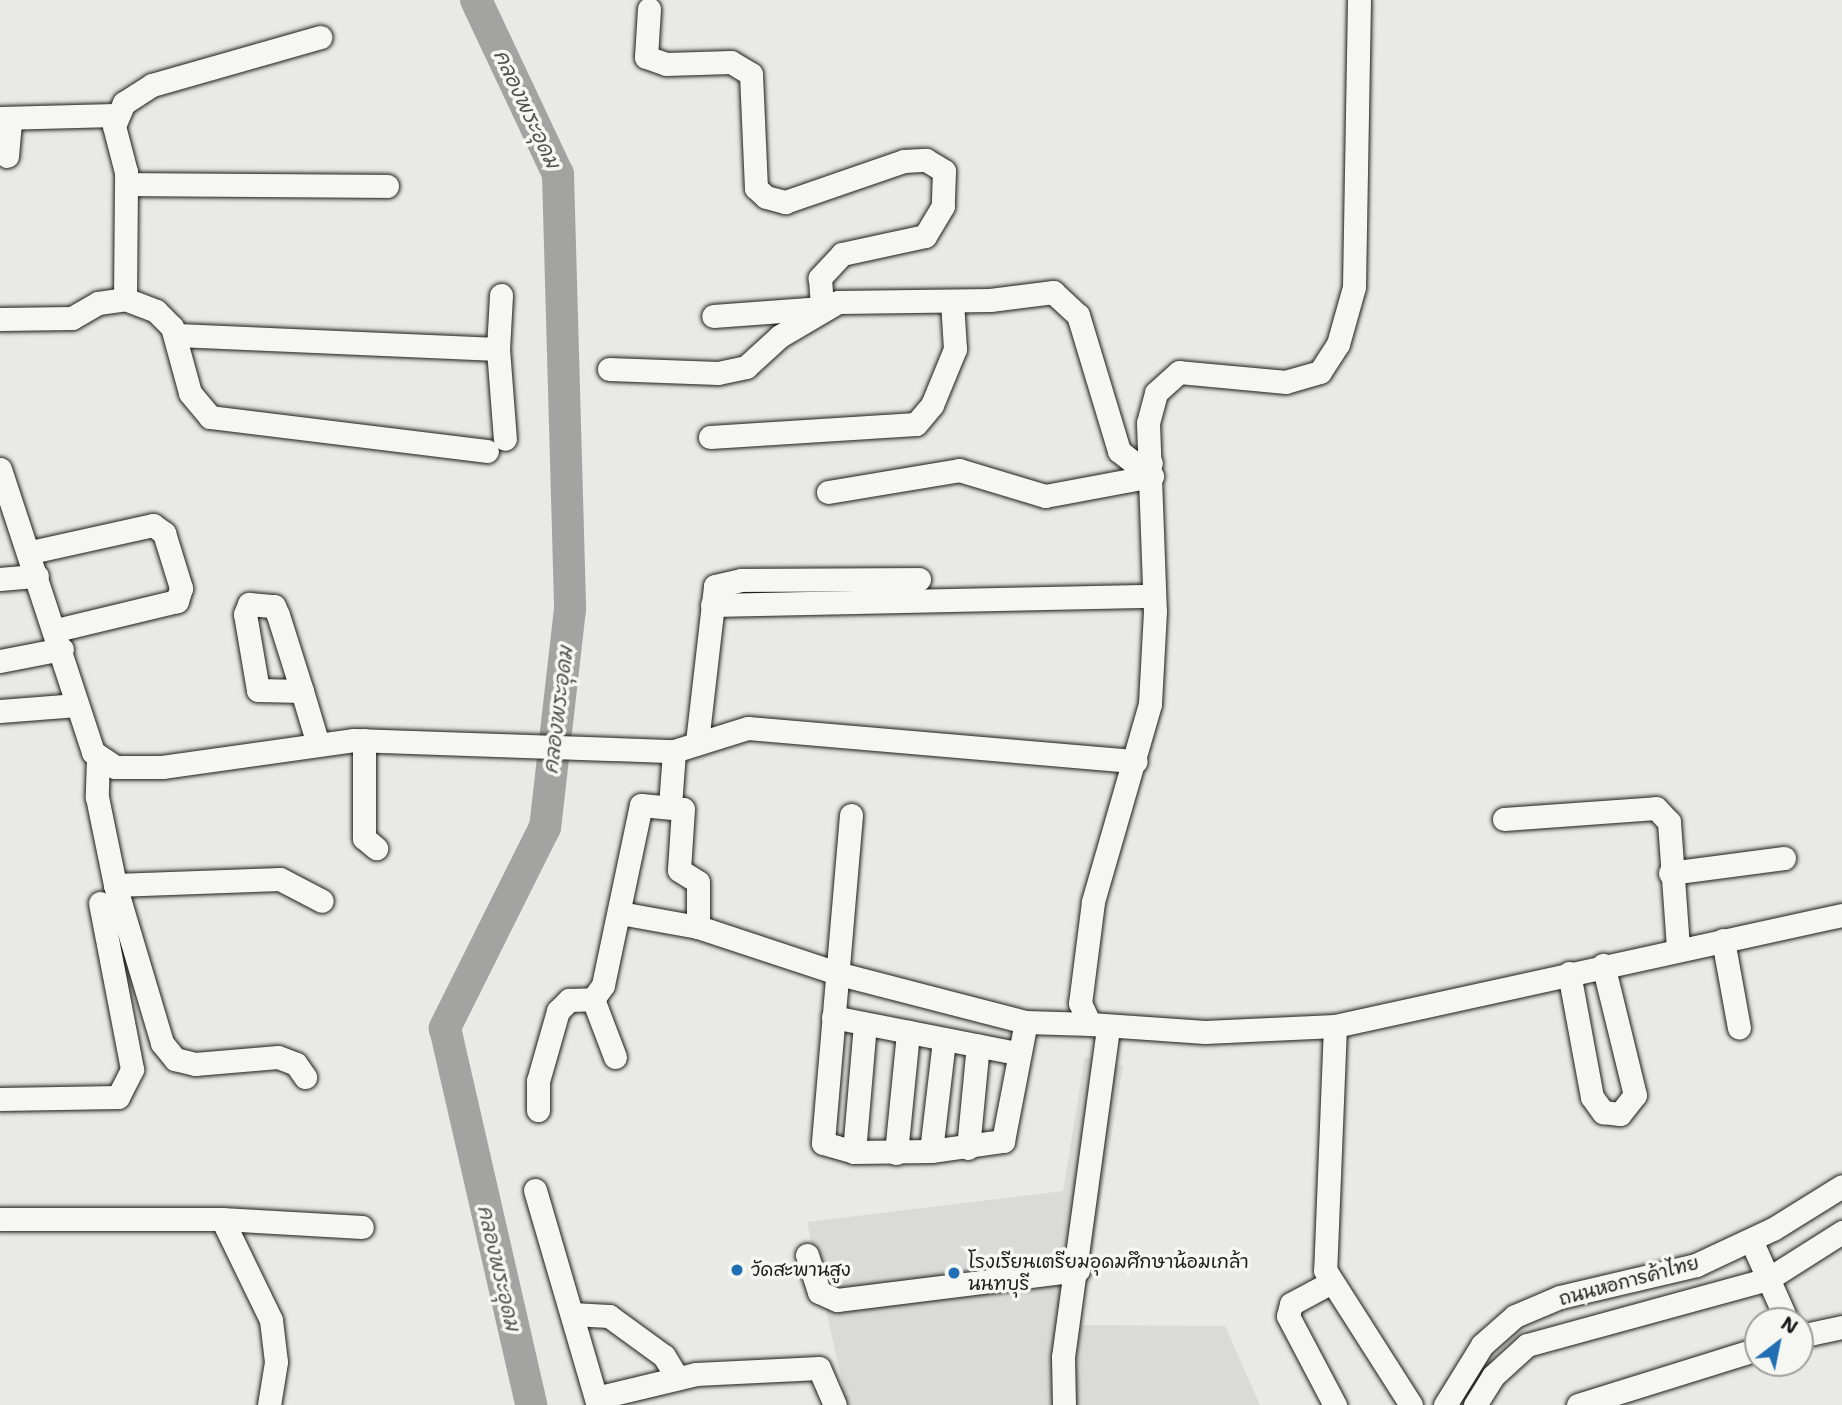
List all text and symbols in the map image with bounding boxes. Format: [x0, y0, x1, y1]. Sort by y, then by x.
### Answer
water label: คลองพระอุดม [488, 45, 566, 173]
water label: คลองพระอุดม [538, 645, 578, 775]
water label: คลองพระอุดม [472, 1203, 526, 1333]
place label: โรงเรียนเตรียมอุดมศึกษาน้อมเกล้า นนทบุรี [968, 1251, 1249, 1295]
street label: ถนนหอการค้าไทย [1556, 1251, 1702, 1311]
place label: วัดสะพานสูง [751, 1259, 851, 1281]
marker: วัดสะพานสูง [729, 1262, 745, 1278]
marker: โรงเรียนเตรียมอุดมศึกษาน้อมเกล้า นนทบุรี [946, 1265, 962, 1281]
north arrow [1744, 1307, 1814, 1377]
text: N [1776, 1311, 1802, 1340]

